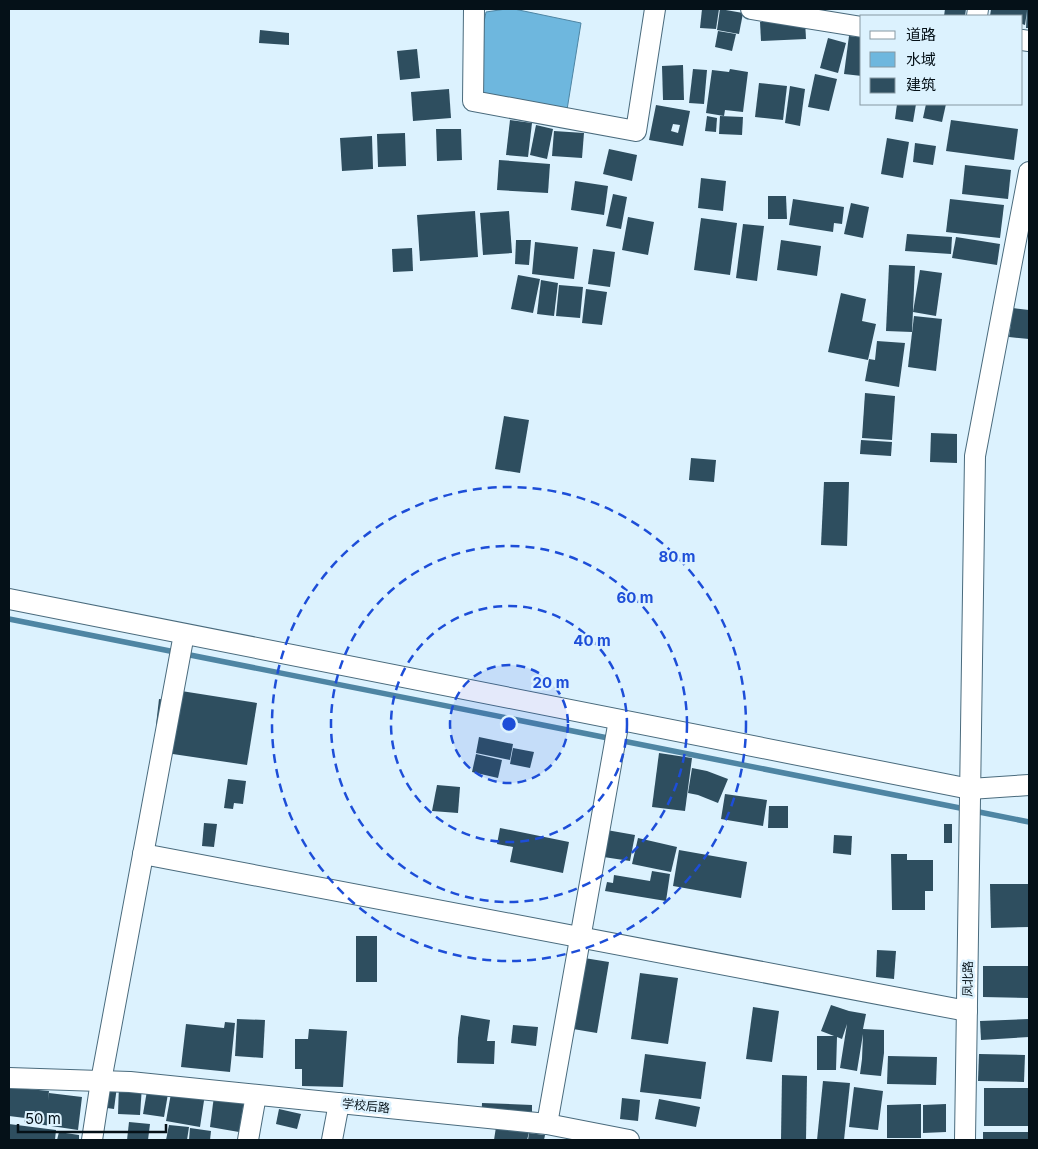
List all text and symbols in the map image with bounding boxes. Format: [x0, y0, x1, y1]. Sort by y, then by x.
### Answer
legend [860, 15, 1023, 105]
text: 道路 [906, 25, 936, 44]
text: 水域 [906, 50, 936, 69]
text: 建筑 [906, 75, 936, 94]
text: 80 m [658, 547, 696, 566]
text: 60 m [616, 588, 654, 607]
text: 40 m [573, 631, 611, 650]
text: 20 m [533, 673, 569, 692]
centre of rings [500, 715, 518, 733]
street label: 凤北路 [960, 961, 975, 997]
street label: 学校后路 [341, 1096, 391, 1115]
scale bar [18, 1102, 165, 1134]
text: 50 m [25, 1109, 61, 1128]

